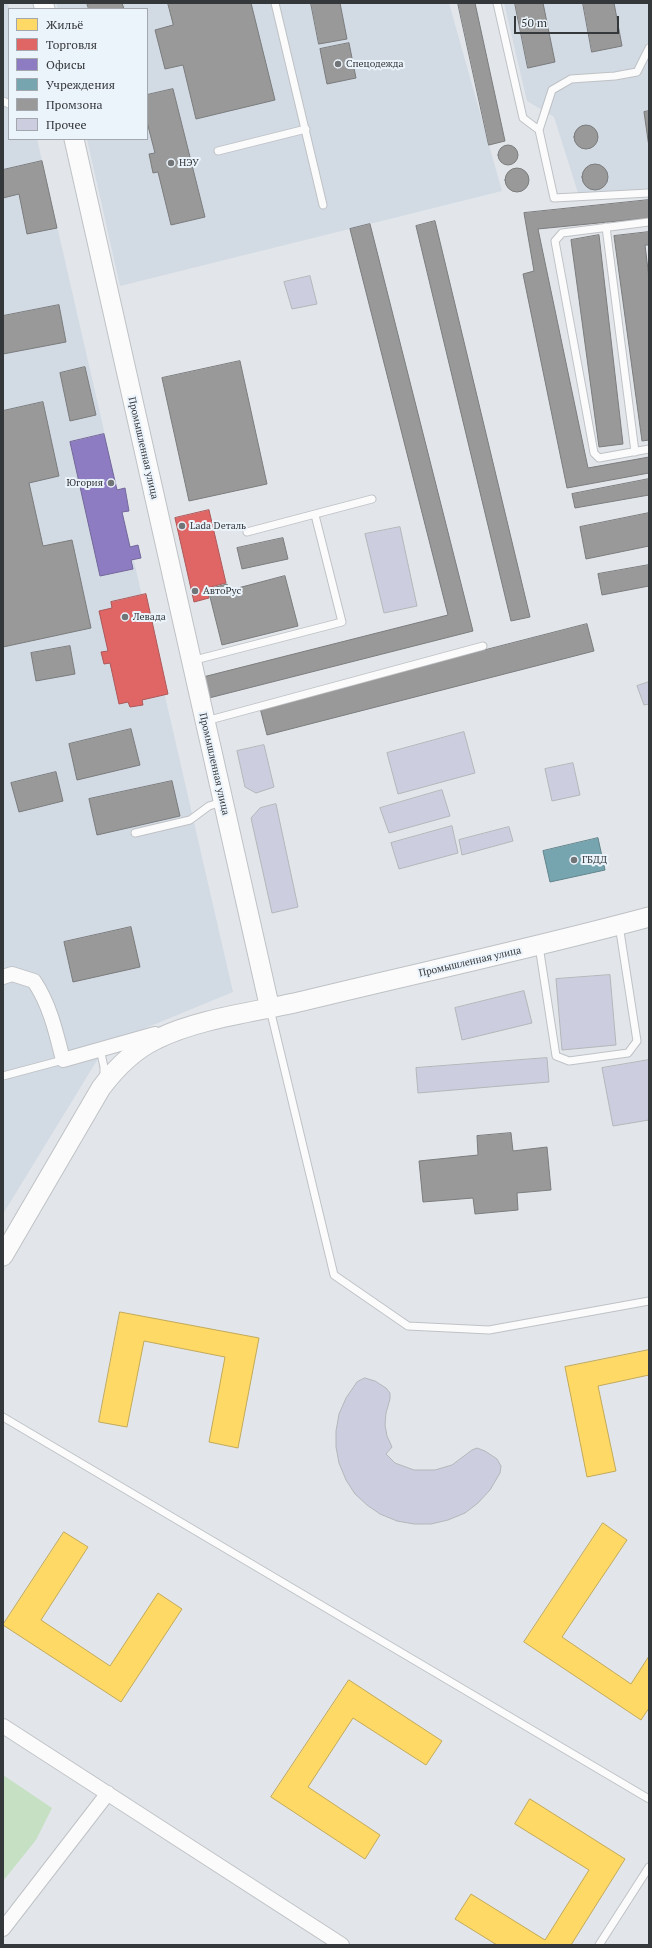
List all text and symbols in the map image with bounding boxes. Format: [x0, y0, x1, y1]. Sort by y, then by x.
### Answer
legend [8, 8, 148, 140]
scale bar [516, 8, 621, 34]
text: 50 m [521, 15, 547, 30]
text: Жильё [46, 17, 83, 32]
text: Торговля [46, 37, 97, 52]
text: Офисы [46, 57, 85, 72]
place label: Спецодежда [346, 58, 404, 70]
marker: Спецодежда [333, 59, 343, 69]
text: Учреждения [46, 77, 115, 92]
text: Промзона [46, 97, 103, 112]
text: Прочее [46, 117, 87, 132]
place label: НЭУ [179, 157, 199, 169]
marker: НЭУ [166, 158, 176, 168]
street label: Промышленная улица [125, 396, 161, 500]
place label: Югория [66, 477, 103, 489]
marker: Югория [106, 478, 116, 488]
place label: Lada Dеталь [190, 520, 246, 532]
marker: Lada Dеталь [177, 521, 187, 531]
place label: АвтоРус [203, 585, 241, 597]
marker: АвтоРус [190, 586, 200, 596]
place label: Левада [133, 611, 166, 623]
marker: Левада [120, 612, 130, 622]
street label: Промышленная улица [196, 712, 232, 816]
place label: ГБДД [582, 854, 607, 866]
marker: ГБДД [569, 855, 579, 865]
street label: Промышленная улица [418, 944, 522, 980]

